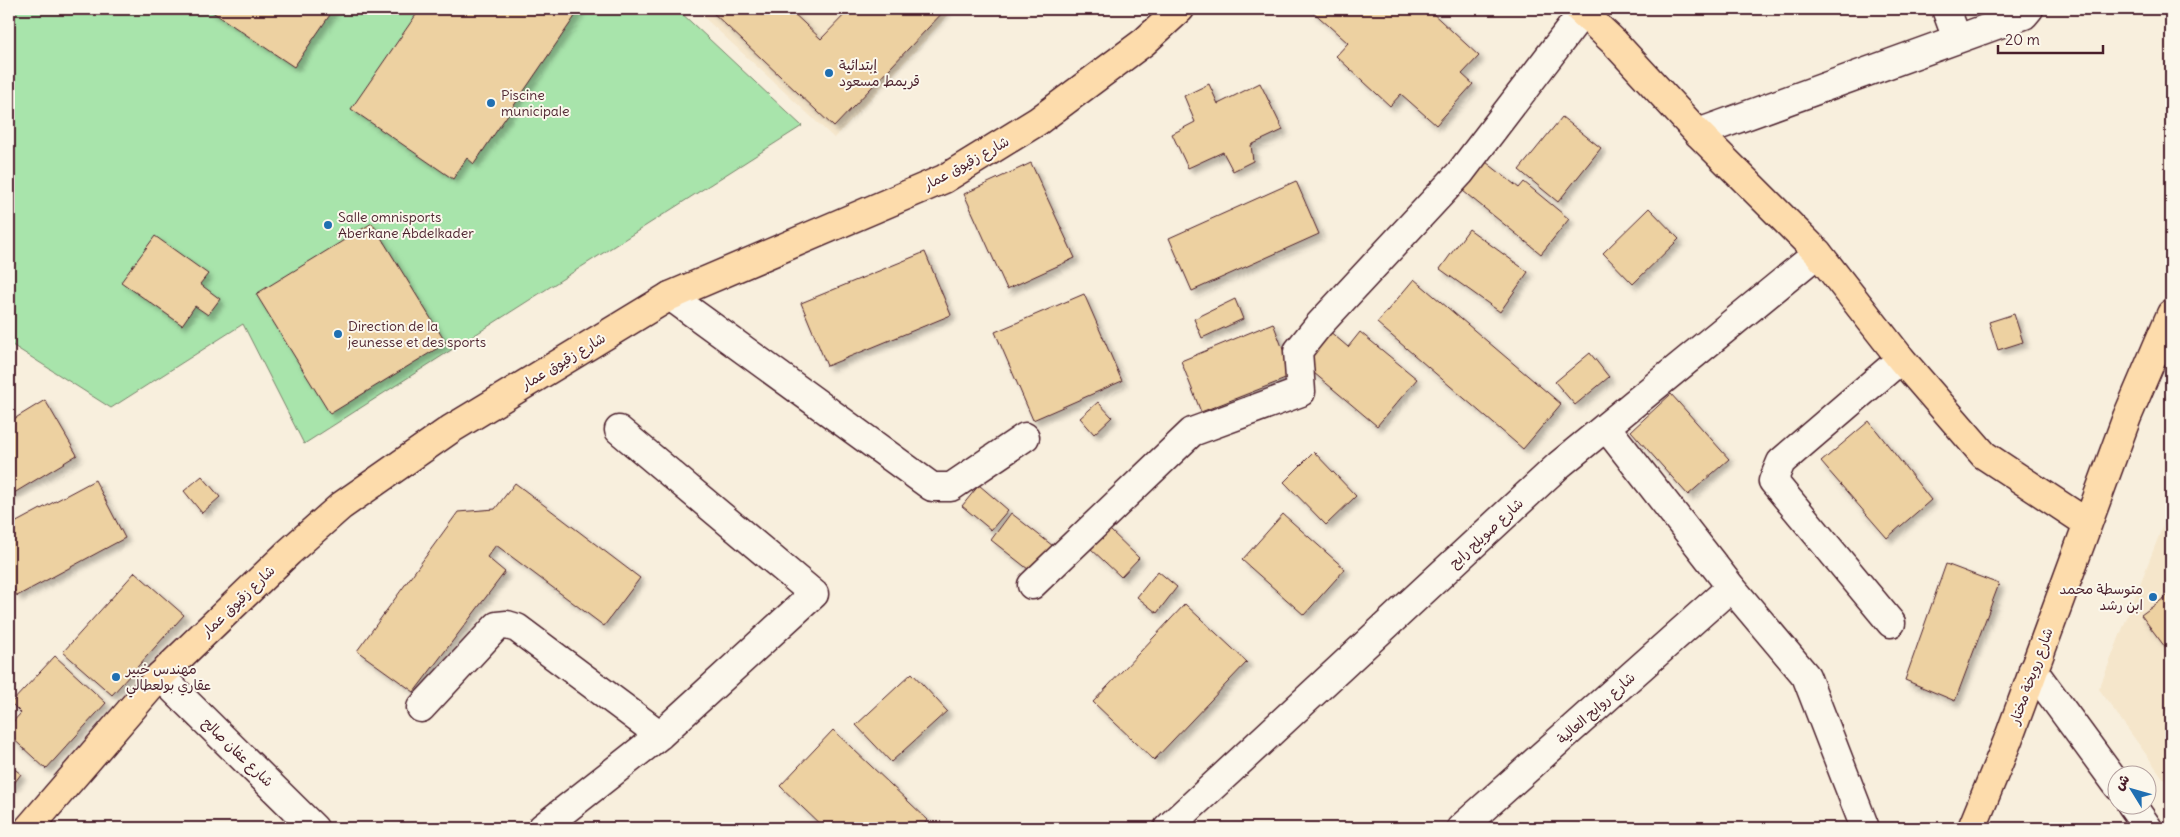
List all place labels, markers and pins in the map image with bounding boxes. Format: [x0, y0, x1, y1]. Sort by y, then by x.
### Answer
place label: إبتدائية قريمط مسعود [839, 56, 920, 91]
marker: إبتدائية قريمط مسعود [823, 67, 835, 79]
place label: Piscine municipale [501, 86, 570, 120]
marker: Piscine municipale [485, 97, 497, 109]
place label: Salle omnisports Aberkane Abdelkader [338, 208, 474, 242]
marker: Salle omnisports Aberkane Abdelkader [322, 219, 334, 231]
place label: Direction de la jeunesse et des sports [347, 317, 486, 351]
marker: Direction de la jeunesse et des sports [332, 328, 344, 340]
place label: متوسطة محمد ابن رشد [2059, 580, 2143, 614]
marker: متوسطة محمد ابن رشد [2147, 591, 2159, 603]
place label: مهندس خبير عقاري بولعطالي [125, 660, 211, 698]
marker: مهندس خبير عقاري بولعطالي [110, 671, 122, 683]

